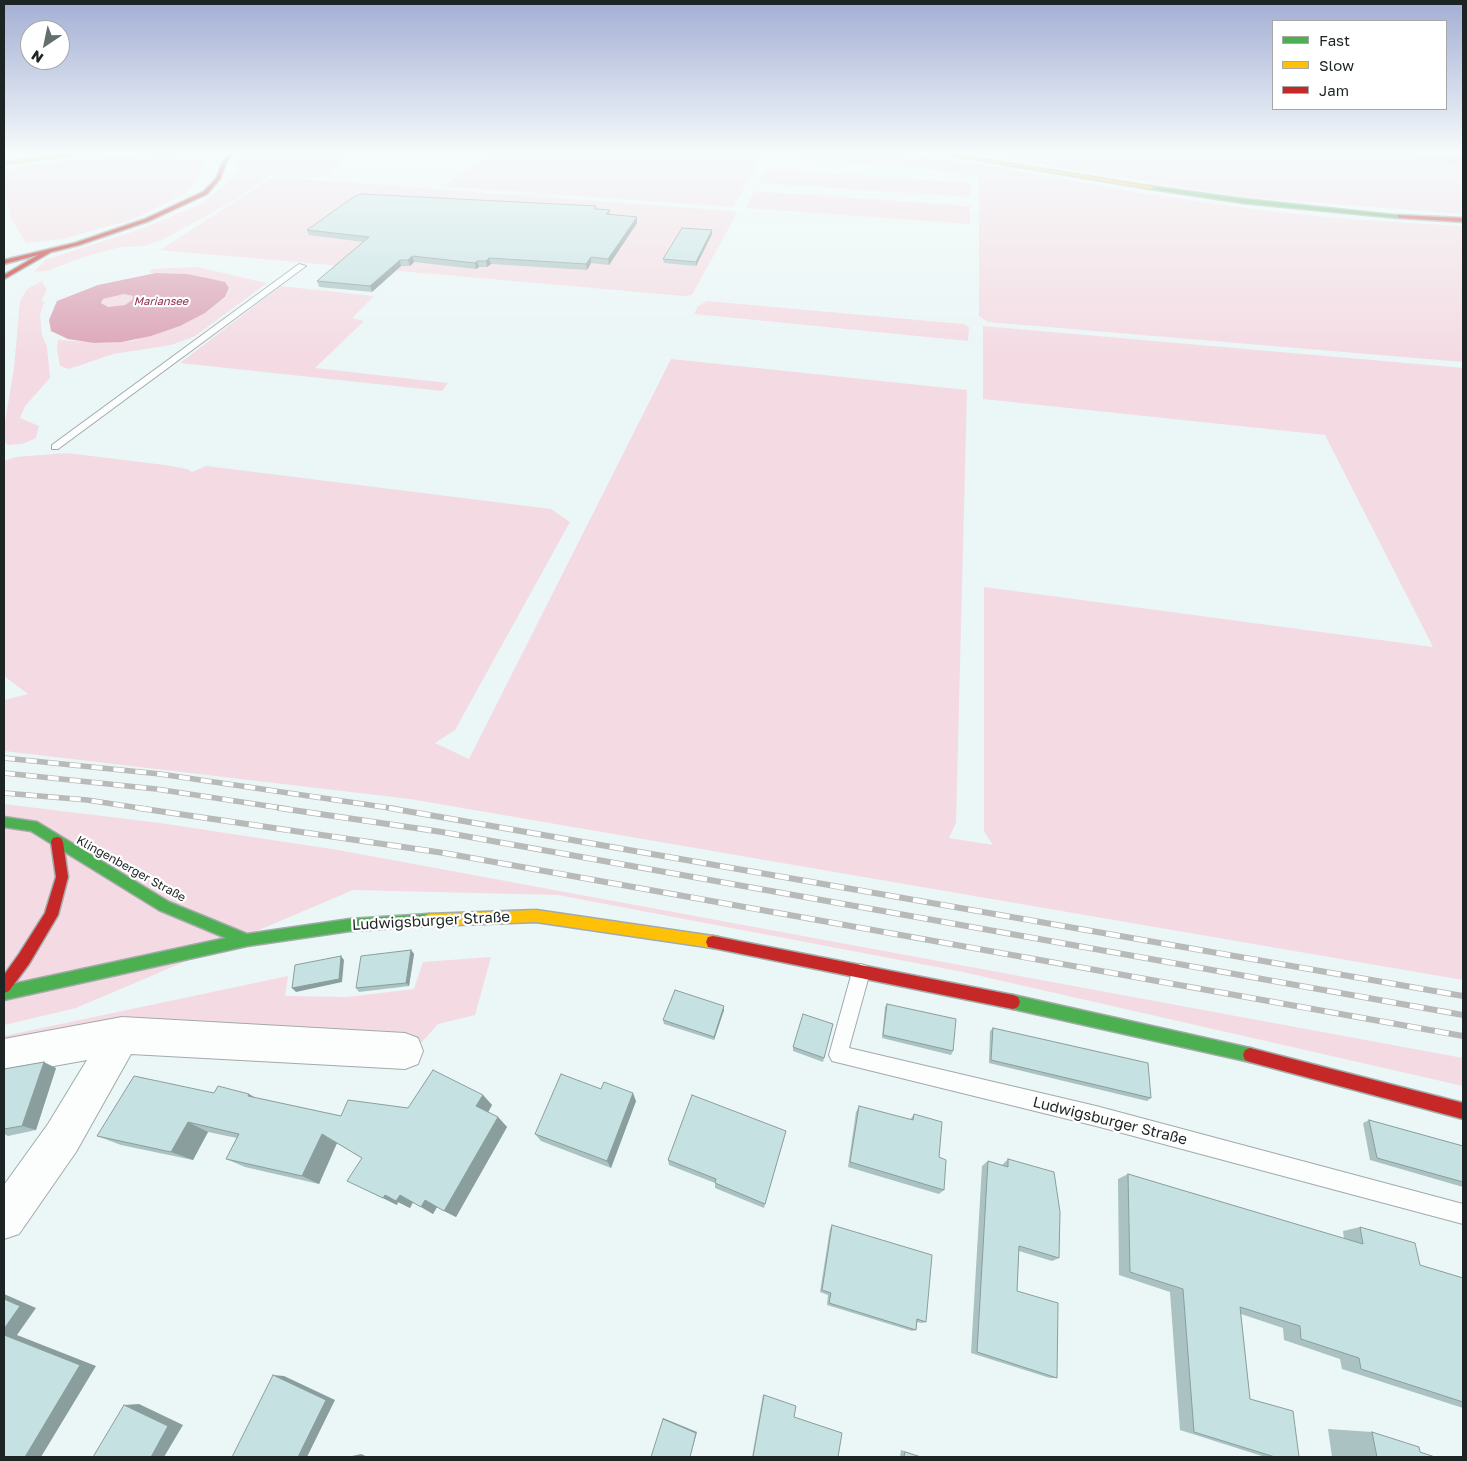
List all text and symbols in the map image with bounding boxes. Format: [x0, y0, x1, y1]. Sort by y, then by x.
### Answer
north arrow [20, 20, 70, 70]
legend [1272, 20, 1447, 110]
text: Fast [1319, 31, 1350, 49]
text: N [28, 47, 46, 67]
text: Slow [1319, 56, 1354, 74]
text: Jam [1319, 81, 1349, 99]
water label: Mariansee [134, 295, 188, 309]
street label: Klingenberger Straße [74, 833, 188, 905]
street label: Ludwigsburger Straße [351, 908, 511, 934]
street label: Ludwigsburger Straße [1031, 1093, 1189, 1149]

